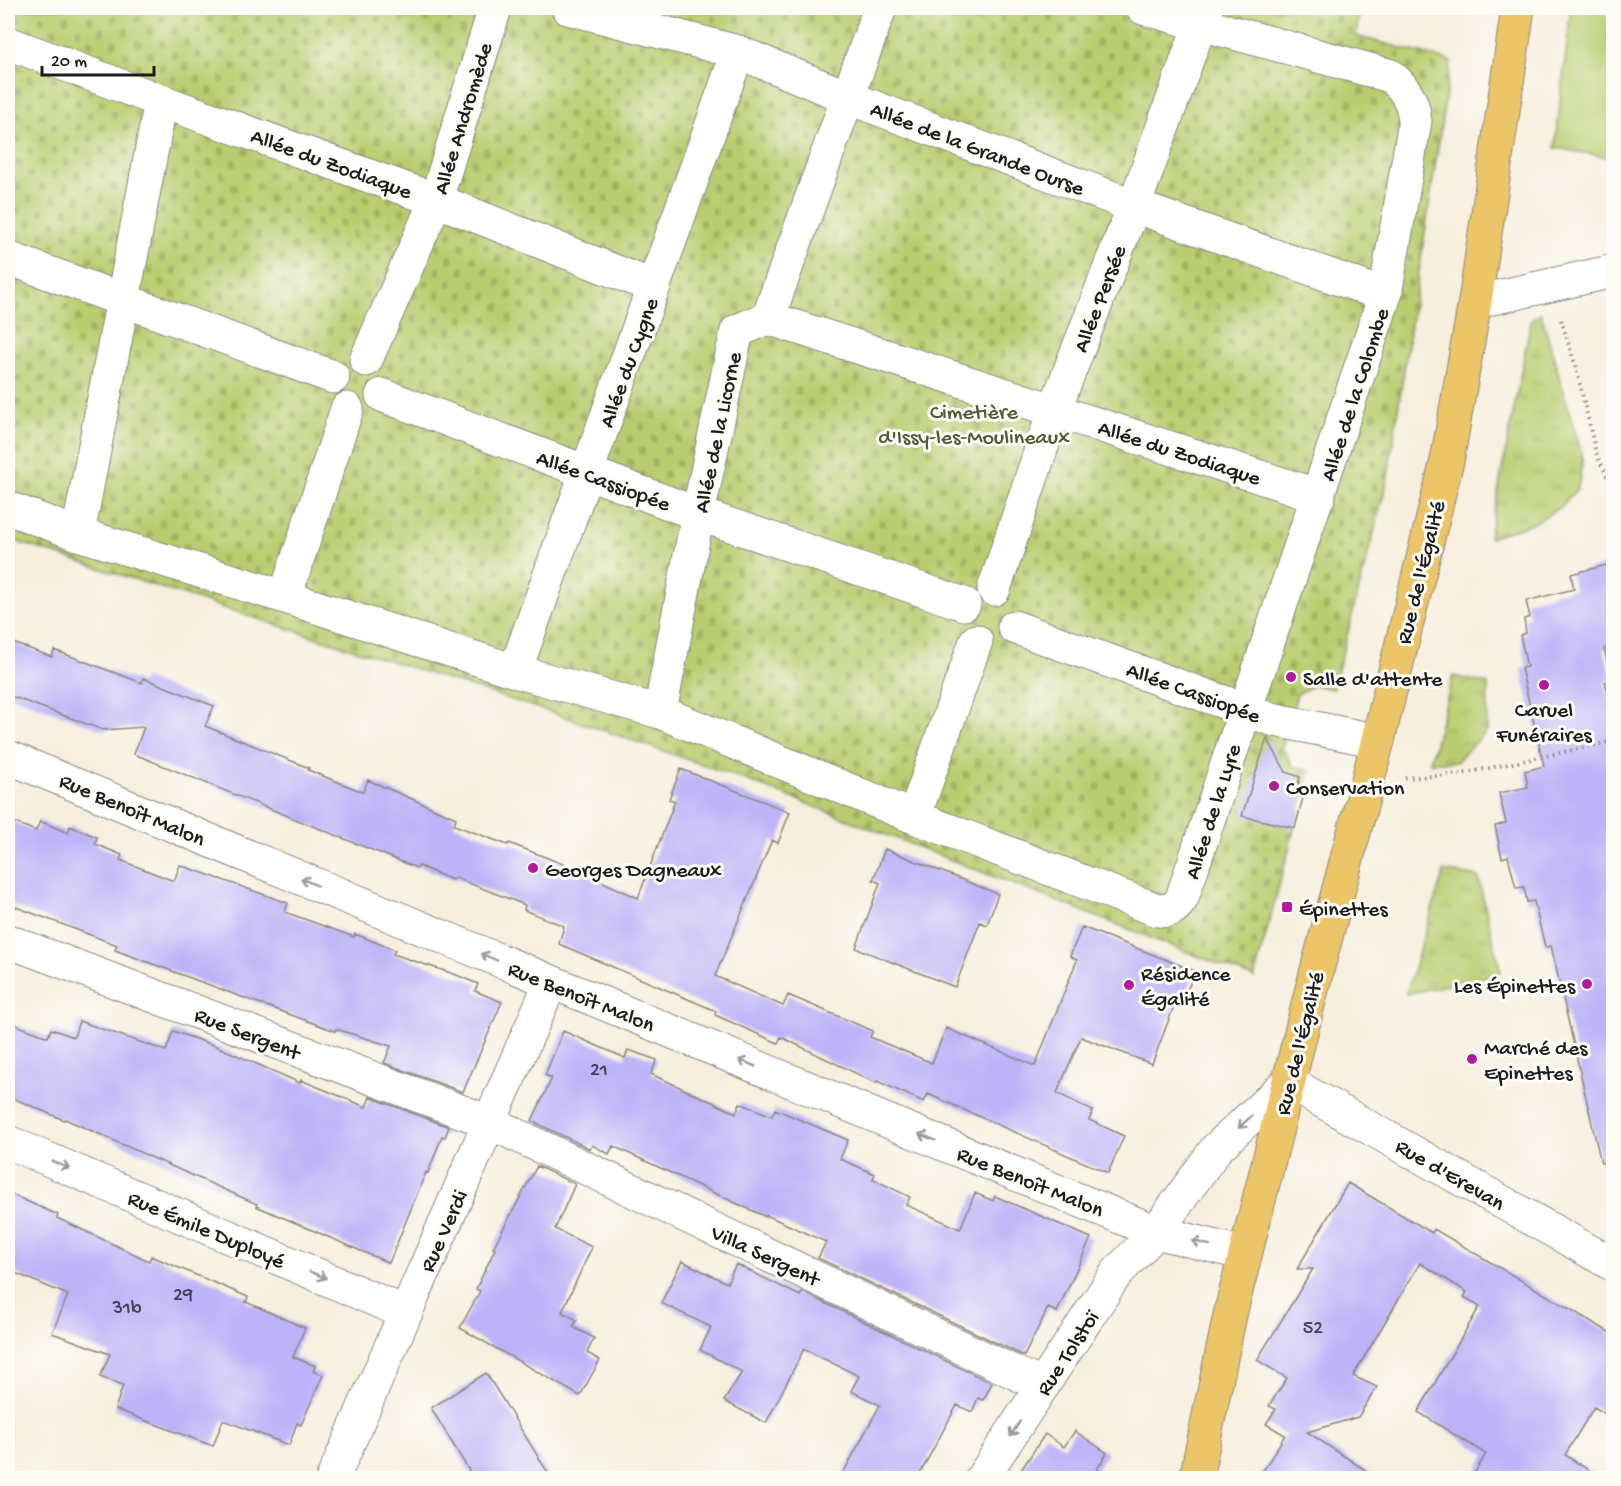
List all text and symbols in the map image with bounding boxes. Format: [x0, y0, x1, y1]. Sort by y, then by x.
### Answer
scale bar [42, 39, 154, 77]
street label: Allée Andromède [429, 40, 500, 198]
text: 20 m [51, 52, 87, 73]
street label: Allée de la Grande Ourse [866, 98, 1088, 204]
street label: Allée du Zodiaque [247, 125, 415, 207]
street label: Allée Persée [1069, 242, 1134, 357]
street label: Allée du Cygne [595, 294, 666, 432]
street label: Allée de la Colombe [1317, 305, 1397, 485]
street label: Allée de la Licorne [690, 349, 750, 516]
park label: Cimetière d'Issy-les-Moulineaux [878, 401, 1070, 452]
street label: Allée du Zodiaque [1094, 416, 1264, 494]
street label: Allée Cassiopée [532, 446, 674, 519]
street label: Rue de l'Égalité [1393, 498, 1453, 647]
street label: Allée Cassiopée [1122, 658, 1264, 731]
place label: Salle d'attente [1303, 668, 1443, 694]
marker: Salle d'attente [1284, 670, 1298, 684]
marker: Caruel Funéraires [1537, 678, 1551, 692]
place label: Caruel Funéraires [1495, 699, 1593, 750]
street label: Allée de la Lyre [1181, 741, 1249, 883]
street label: Rue Benoît Malon [55, 769, 209, 854]
place label: Conservation [1286, 777, 1405, 803]
marker: Conservation [1267, 779, 1281, 793]
place label: Georges Dagneaux [545, 859, 722, 885]
marker: Georges Dagneaux [526, 861, 540, 875]
one-way arrow [300, 876, 319, 887]
place label: Épinettes [1299, 898, 1388, 924]
marker: Épinettes [1280, 900, 1294, 914]
one-way arrow [480, 951, 499, 962]
street label: Rue Benoît Malon [503, 957, 658, 1040]
place label: Résidence Égalité [1141, 963, 1231, 1014]
street label: Rue de l'Égalité [1272, 969, 1332, 1118]
place label: Les Épinettes [1454, 975, 1576, 1001]
marker: Les Épinettes [1580, 977, 1594, 991]
marker: Résidence Égalité [1122, 978, 1136, 992]
street label: Rue Sergent [190, 1004, 305, 1068]
place label: Marché des Epinettes [1484, 1037, 1588, 1088]
marker: Marché des Epinettes [1465, 1052, 1479, 1066]
one-way arrow [738, 1057, 757, 1068]
house number: 21 [590, 1060, 608, 1083]
one-way arrow [1238, 1114, 1253, 1129]
one-way arrow [919, 1131, 937, 1142]
street label: Rue d'Erevan [1390, 1135, 1509, 1219]
street label: Rue Benoît Malon [952, 1142, 1107, 1225]
one-way arrow [52, 1160, 70, 1172]
street label: Rue Verdi [416, 1186, 475, 1277]
street label: Rue Émile Duployé [123, 1187, 288, 1277]
street label: Villa Sergent [705, 1221, 825, 1295]
one-way arrow [1192, 1236, 1211, 1248]
one-way arrow [308, 1270, 326, 1281]
house number: 29 [173, 1285, 193, 1308]
house number: 31b [111, 1298, 142, 1321]
street label: Rue Tolstoï [1032, 1306, 1107, 1402]
house number: 52 [1303, 1318, 1323, 1341]
one-way arrow [1009, 1420, 1021, 1436]

